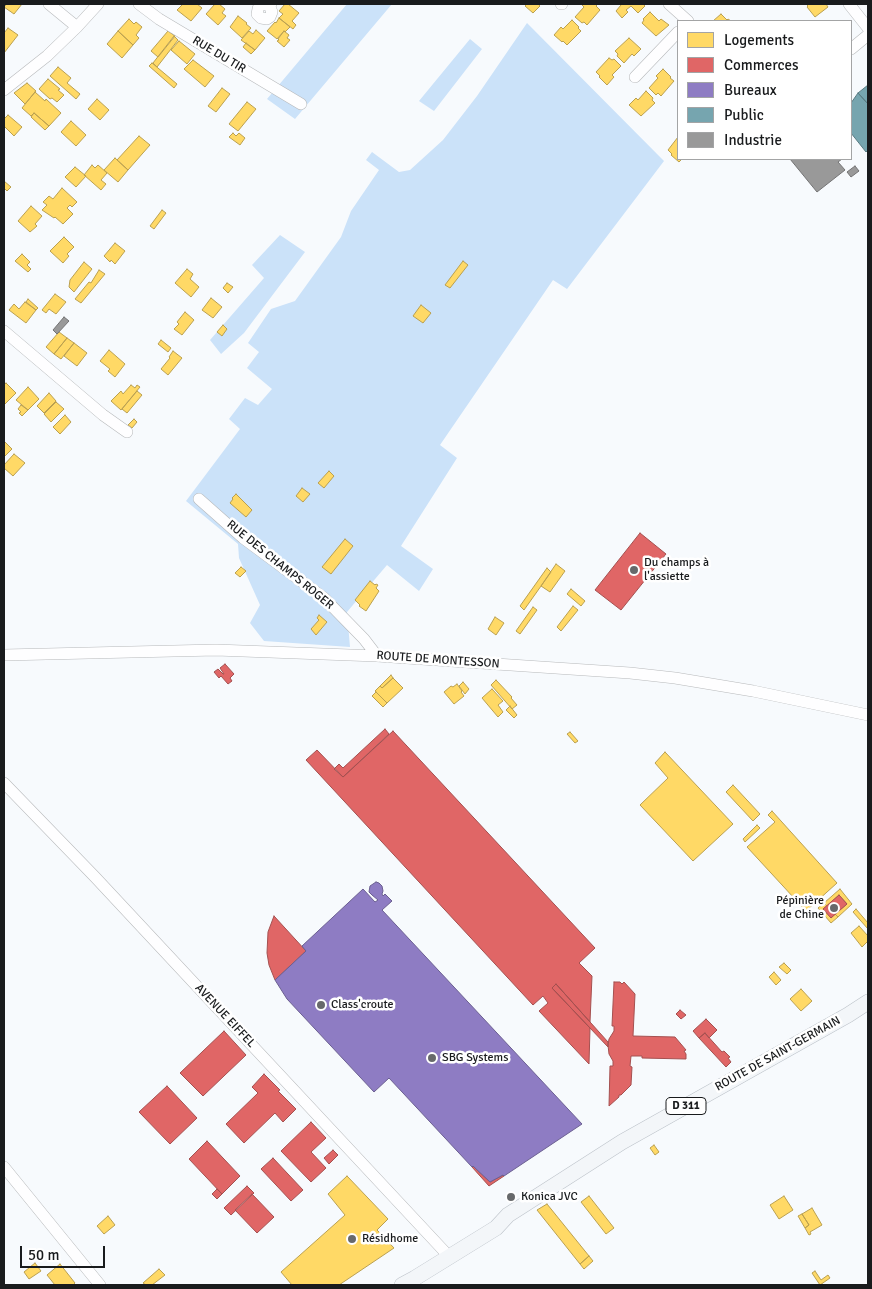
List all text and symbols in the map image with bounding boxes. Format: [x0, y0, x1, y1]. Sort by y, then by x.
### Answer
legend [677, 20, 852, 160]
text: Logements [724, 31, 794, 49]
street label: RUE DU TIR [190, 33, 248, 77]
text: Commerces [724, 56, 798, 74]
text: Bureaux [724, 81, 777, 99]
text: Public [724, 106, 764, 124]
text: Industrie [724, 131, 782, 149]
street label: RUE DES CHAMPS ROGER [224, 517, 336, 613]
place label: Du champs à l'assiette [644, 556, 709, 584]
marker: Du champs à l'assiette [628, 564, 640, 576]
street label: ROUTE DE MONTESSON [376, 649, 500, 671]
place label: Pépinière de Chine [776, 894, 824, 922]
marker: Pépinière de Chine [828, 902, 840, 914]
street label: AVENUE EIFFEL [192, 981, 258, 1051]
place label: Class'croute [331, 998, 394, 1012]
marker: Class'croute [315, 999, 327, 1011]
street label: ROUTE DE SAINT-GERMAIN [713, 1014, 843, 1094]
place label: SBG Systems [442, 1051, 508, 1065]
marker: SBG Systems [426, 1052, 438, 1064]
road number: D 311 [666, 1098, 706, 1114]
place label: Konica JVC [521, 1190, 578, 1204]
marker: Konica JVC [505, 1191, 517, 1203]
place label: Résidhome [362, 1232, 418, 1246]
marker: Résidhome [346, 1233, 358, 1245]
scale bar [22, 1236, 108, 1268]
text: 50 m [28, 1246, 59, 1264]

